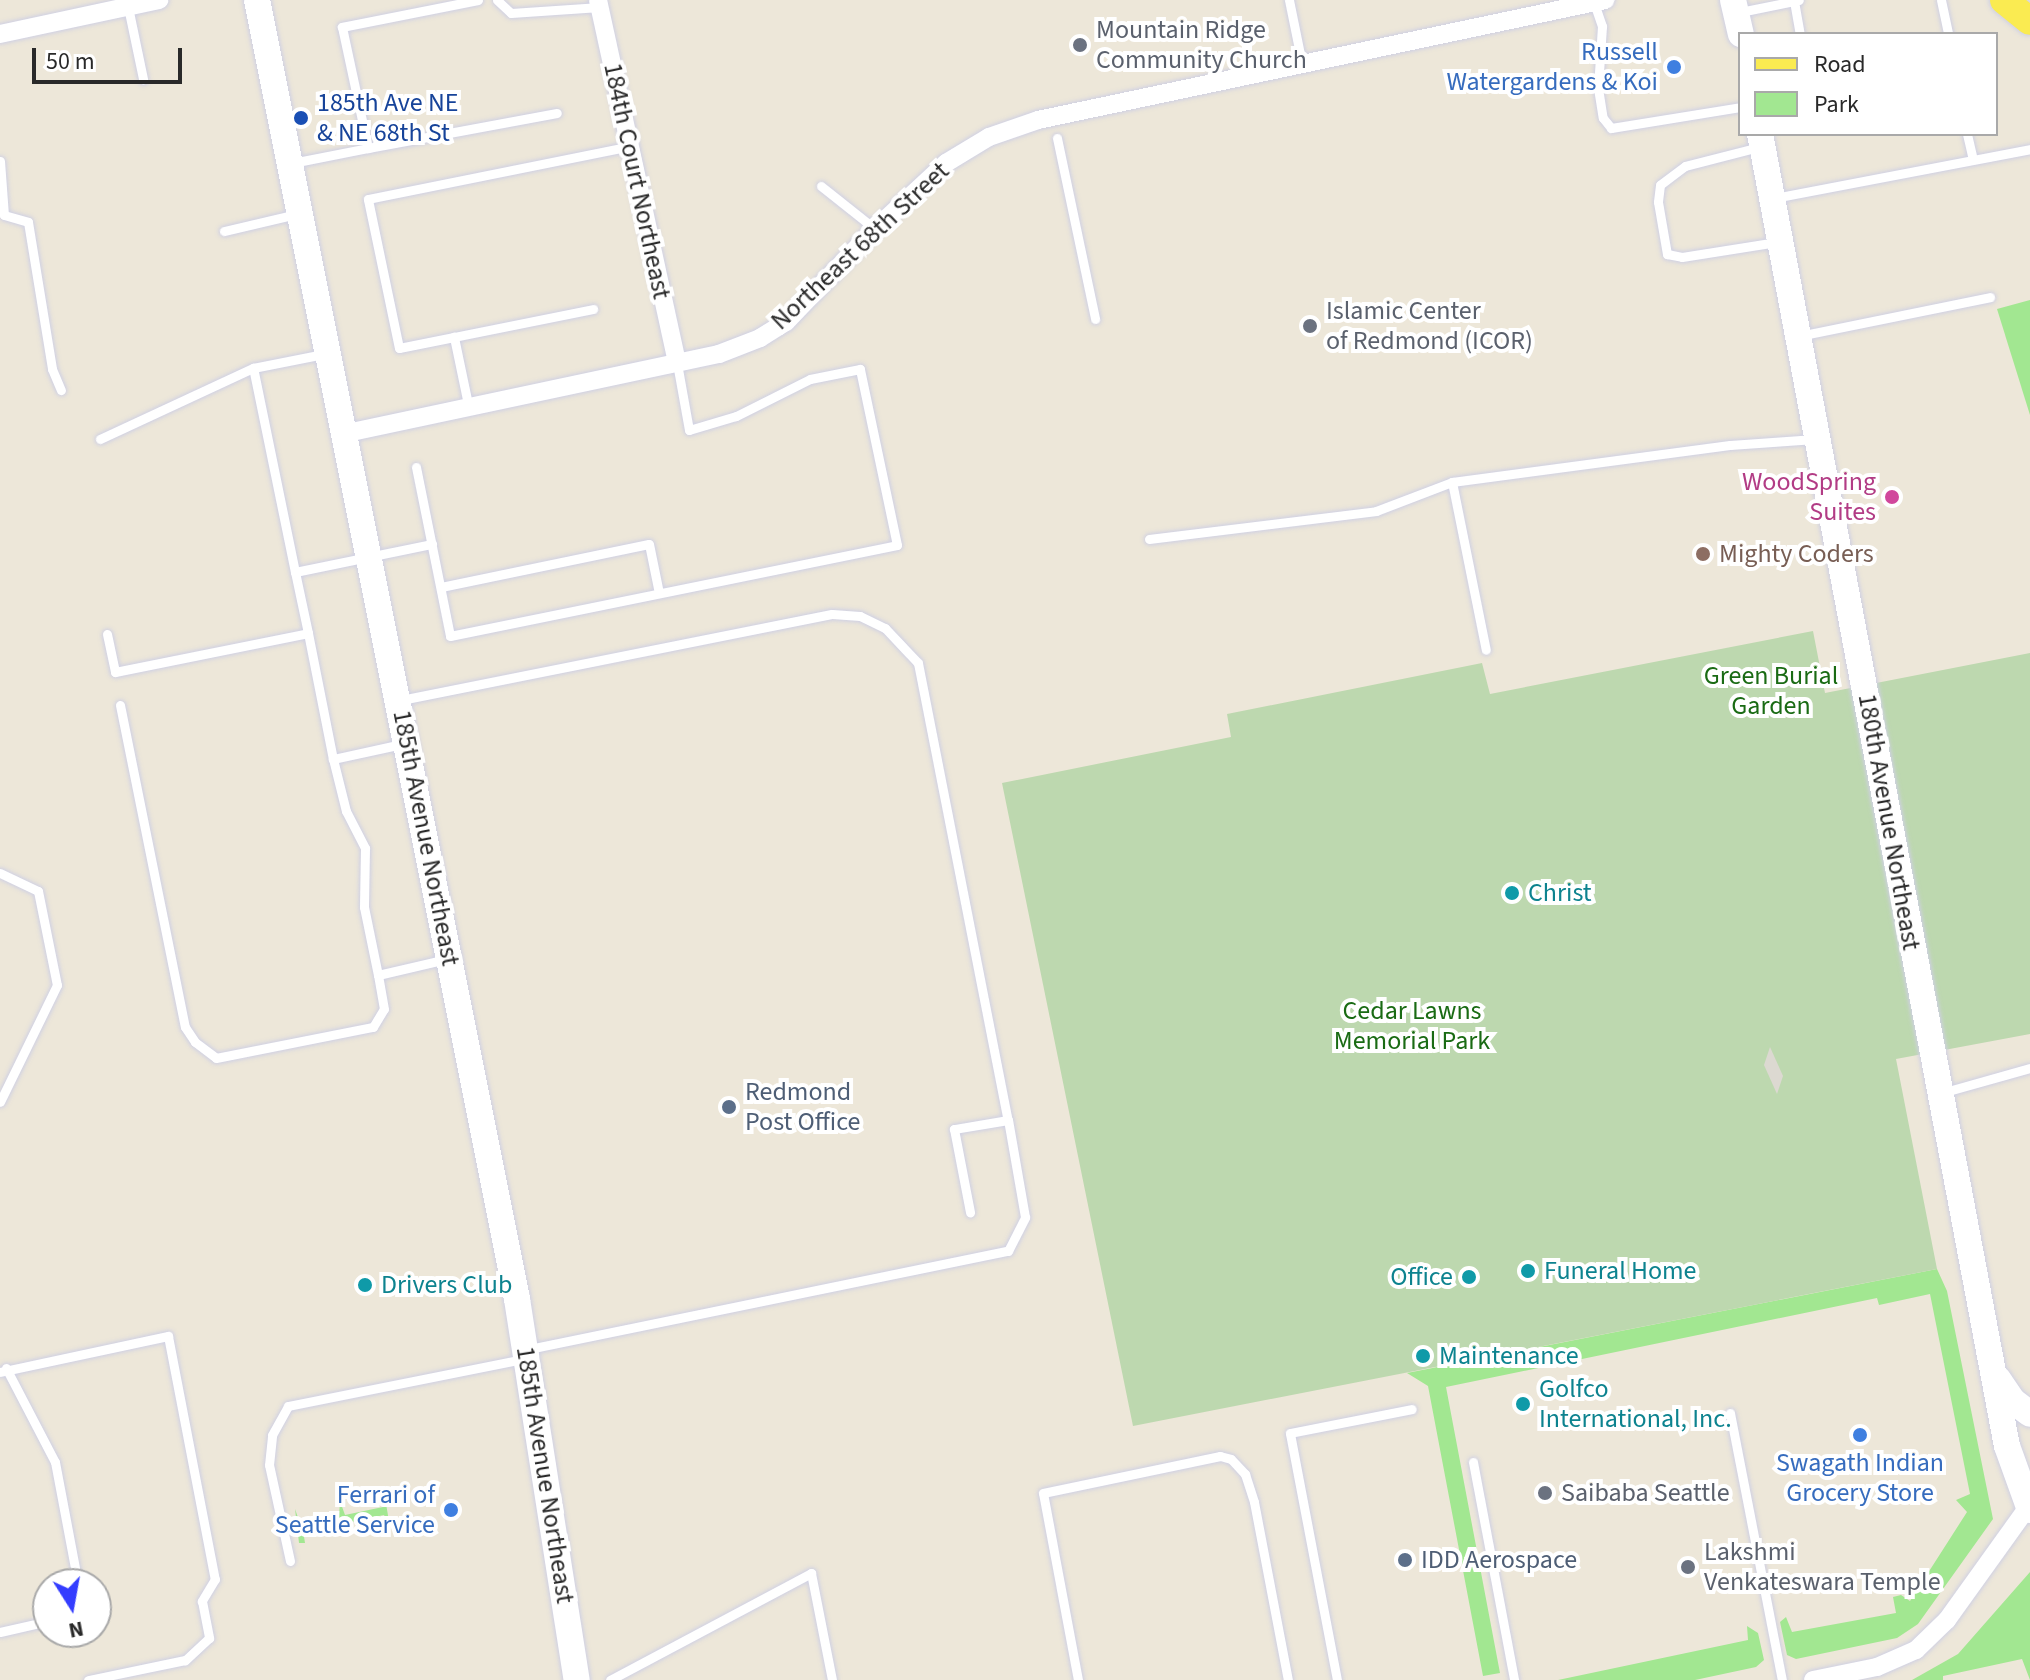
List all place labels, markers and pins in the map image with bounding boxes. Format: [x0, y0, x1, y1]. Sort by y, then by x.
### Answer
place label: Mountain Ridge Community Church [1096, 14, 1307, 76]
marker: Mountain Ridge Community Church [1071, 36, 1089, 54]
place label: Russell Watergardens & Koi [1447, 36, 1658, 98]
marker: Russell Watergardens & Koi [1665, 58, 1683, 76]
place label: 185th Ave NE & NE 68th St [317, 87, 458, 148]
marker: 185th Ave NE & NE 68th St [292, 109, 310, 127]
place label: Islamic Center of Redmond (ICOR) [1326, 295, 1533, 356]
marker: Islamic Center of Redmond (ICOR) [1301, 317, 1319, 335]
place label: WoodSpring Suites [1742, 466, 1876, 528]
marker: WoodSpring Suites [1883, 488, 1901, 506]
place label: Mighty Coders [1719, 538, 1874, 570]
marker: Mighty Coders [1694, 545, 1712, 563]
place label: Christ [1528, 877, 1592, 909]
marker: Christ [1503, 884, 1521, 902]
place label: Redmond Post Office [745, 1076, 860, 1138]
marker: Redmond Post Office [720, 1098, 738, 1116]
place label: Funeral Home [1544, 1255, 1697, 1287]
place label: Office [1390, 1261, 1453, 1293]
marker: Funeral Home [1519, 1262, 1537, 1280]
marker: Office [1460, 1268, 1478, 1286]
place label: Drivers Club [381, 1269, 512, 1301]
marker: Drivers Club [356, 1276, 374, 1294]
place label: Maintenance [1439, 1340, 1579, 1372]
marker: Maintenance [1414, 1347, 1432, 1365]
place label: Golfco International, Inc. [1539, 1373, 1732, 1434]
marker: Golfco International, Inc. [1514, 1395, 1532, 1413]
marker: Swagath Indian Grocery Store [1851, 1426, 1869, 1444]
place label: Swagath Indian Grocery Store [1776, 1447, 1944, 1508]
place label: Saibaba Seattle [1561, 1477, 1730, 1509]
place label: Ferrari of Seattle Service [275, 1479, 435, 1540]
marker: Saibaba Seattle [1536, 1484, 1554, 1502]
marker: Ferrari of Seattle Service [442, 1501, 460, 1519]
place label: Lakshmi Venkateswara Temple [1704, 1536, 1941, 1598]
place label: IDD Aerospace [1421, 1544, 1577, 1576]
marker: IDD Aerospace [1396, 1551, 1414, 1569]
marker: Lakshmi Venkateswara Temple [1679, 1558, 1697, 1576]

